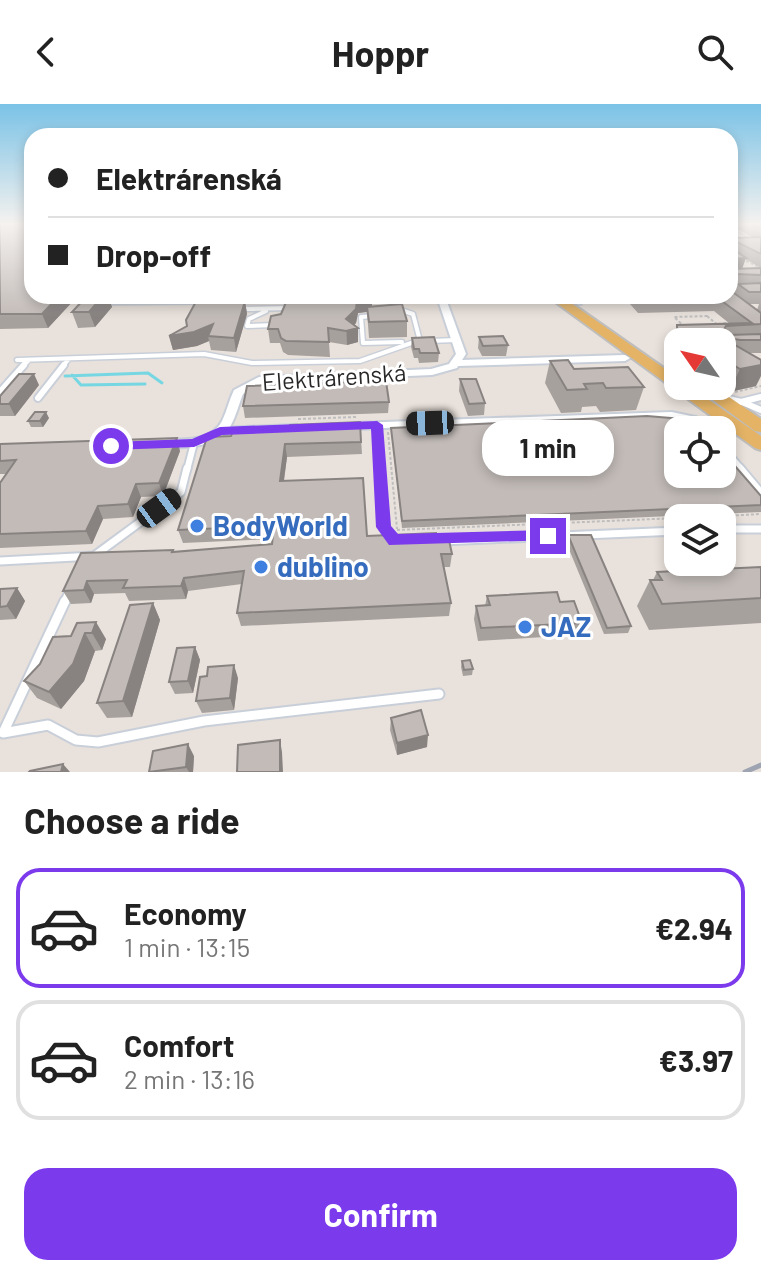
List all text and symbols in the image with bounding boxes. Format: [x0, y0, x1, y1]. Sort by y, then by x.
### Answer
icon: back [24, 30, 68, 74]
icon: search [693, 30, 737, 74]
text: Hoppr [332, 31, 429, 74]
text: Elektrárenská [96, 160, 282, 196]
text: Drop-off [96, 237, 211, 273]
north arrow [664, 328, 736, 400]
map controls [664, 328, 736, 576]
street label: Elektrárenská [261, 357, 407, 396]
car [406, 410, 454, 436]
button: locate [664, 416, 736, 488]
callout: 1 min [482, 420, 614, 476]
route start [93, 428, 129, 464]
text: 1 min [520, 432, 576, 463]
car [133, 484, 185, 532]
button: layers [664, 504, 736, 576]
place label: BodyWorld [213, 508, 348, 542]
marker: BodyWorld [188, 517, 206, 535]
route end [530, 518, 566, 554]
place label: dublino [277, 549, 369, 583]
marker: dublino [252, 558, 270, 576]
place label: JAZ [541, 609, 591, 643]
marker: JAZ [516, 618, 534, 636]
text: Choose a ride [24, 798, 240, 841]
icon: car [28, 892, 100, 964]
text: Economy [124, 895, 247, 931]
text: €2.94 [655, 910, 733, 946]
text: 1 min · 13:15 [124, 931, 250, 962]
icon: car [28, 1024, 100, 1096]
text: Comfort [124, 1027, 234, 1063]
text: €3.97 [659, 1042, 733, 1078]
text: 2 min · 13:16 [124, 1063, 255, 1094]
button: Confirm [24, 1168, 737, 1260]

